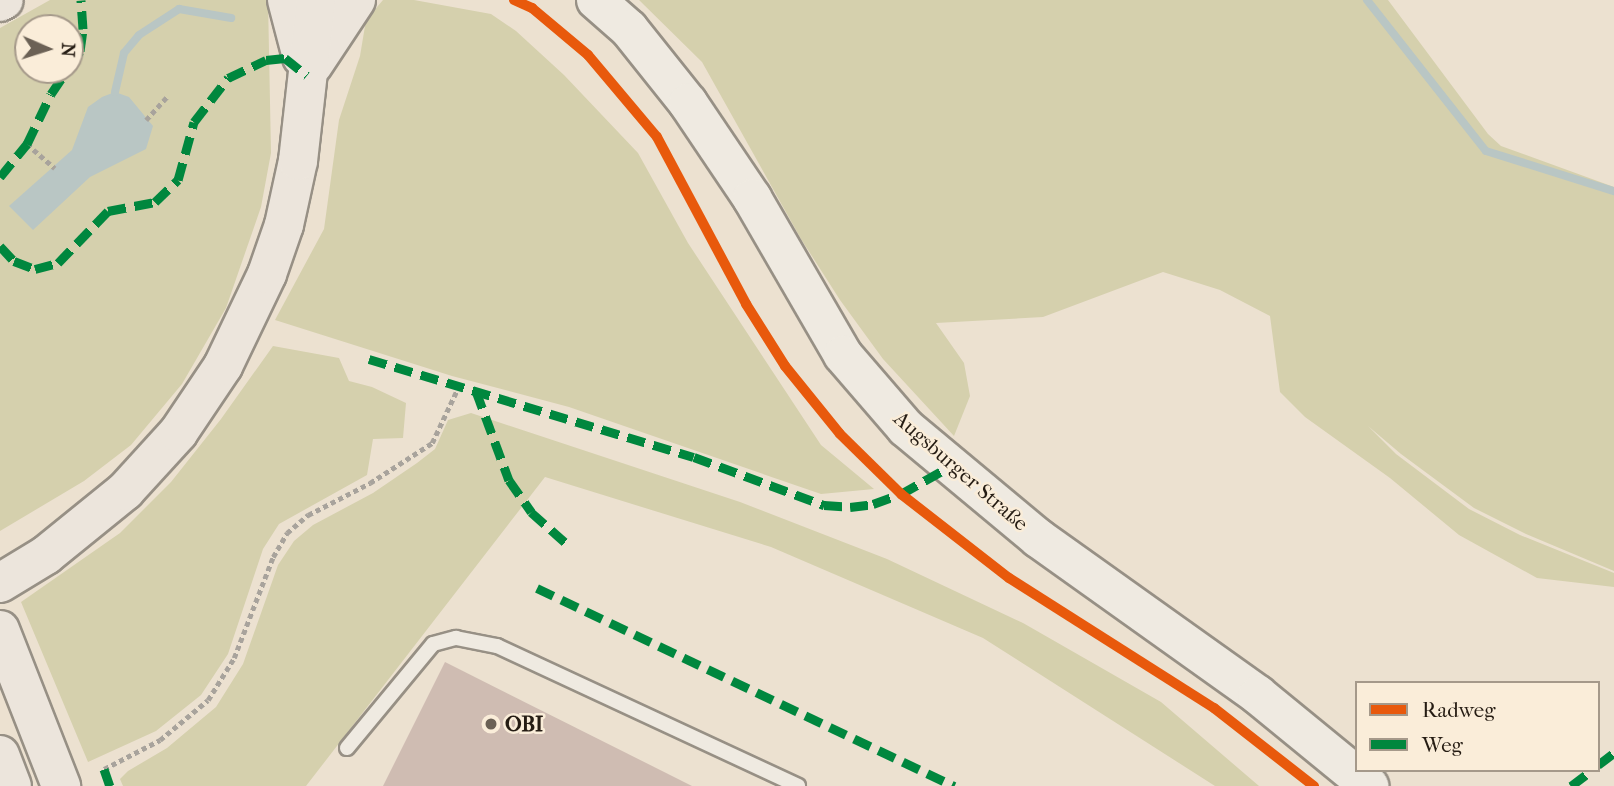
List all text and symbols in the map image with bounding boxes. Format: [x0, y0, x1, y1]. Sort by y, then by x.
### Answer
north arrow [14, 14, 84, 84]
text: N [57, 42, 79, 58]
street label: Augsburger Straße [889, 406, 1033, 536]
legend [1355, 681, 1600, 772]
text: Radweg [1422, 698, 1495, 722]
place label: OBI [505, 711, 543, 737]
marker: OBI [483, 716, 499, 732]
text: Weg [1422, 733, 1463, 757]

